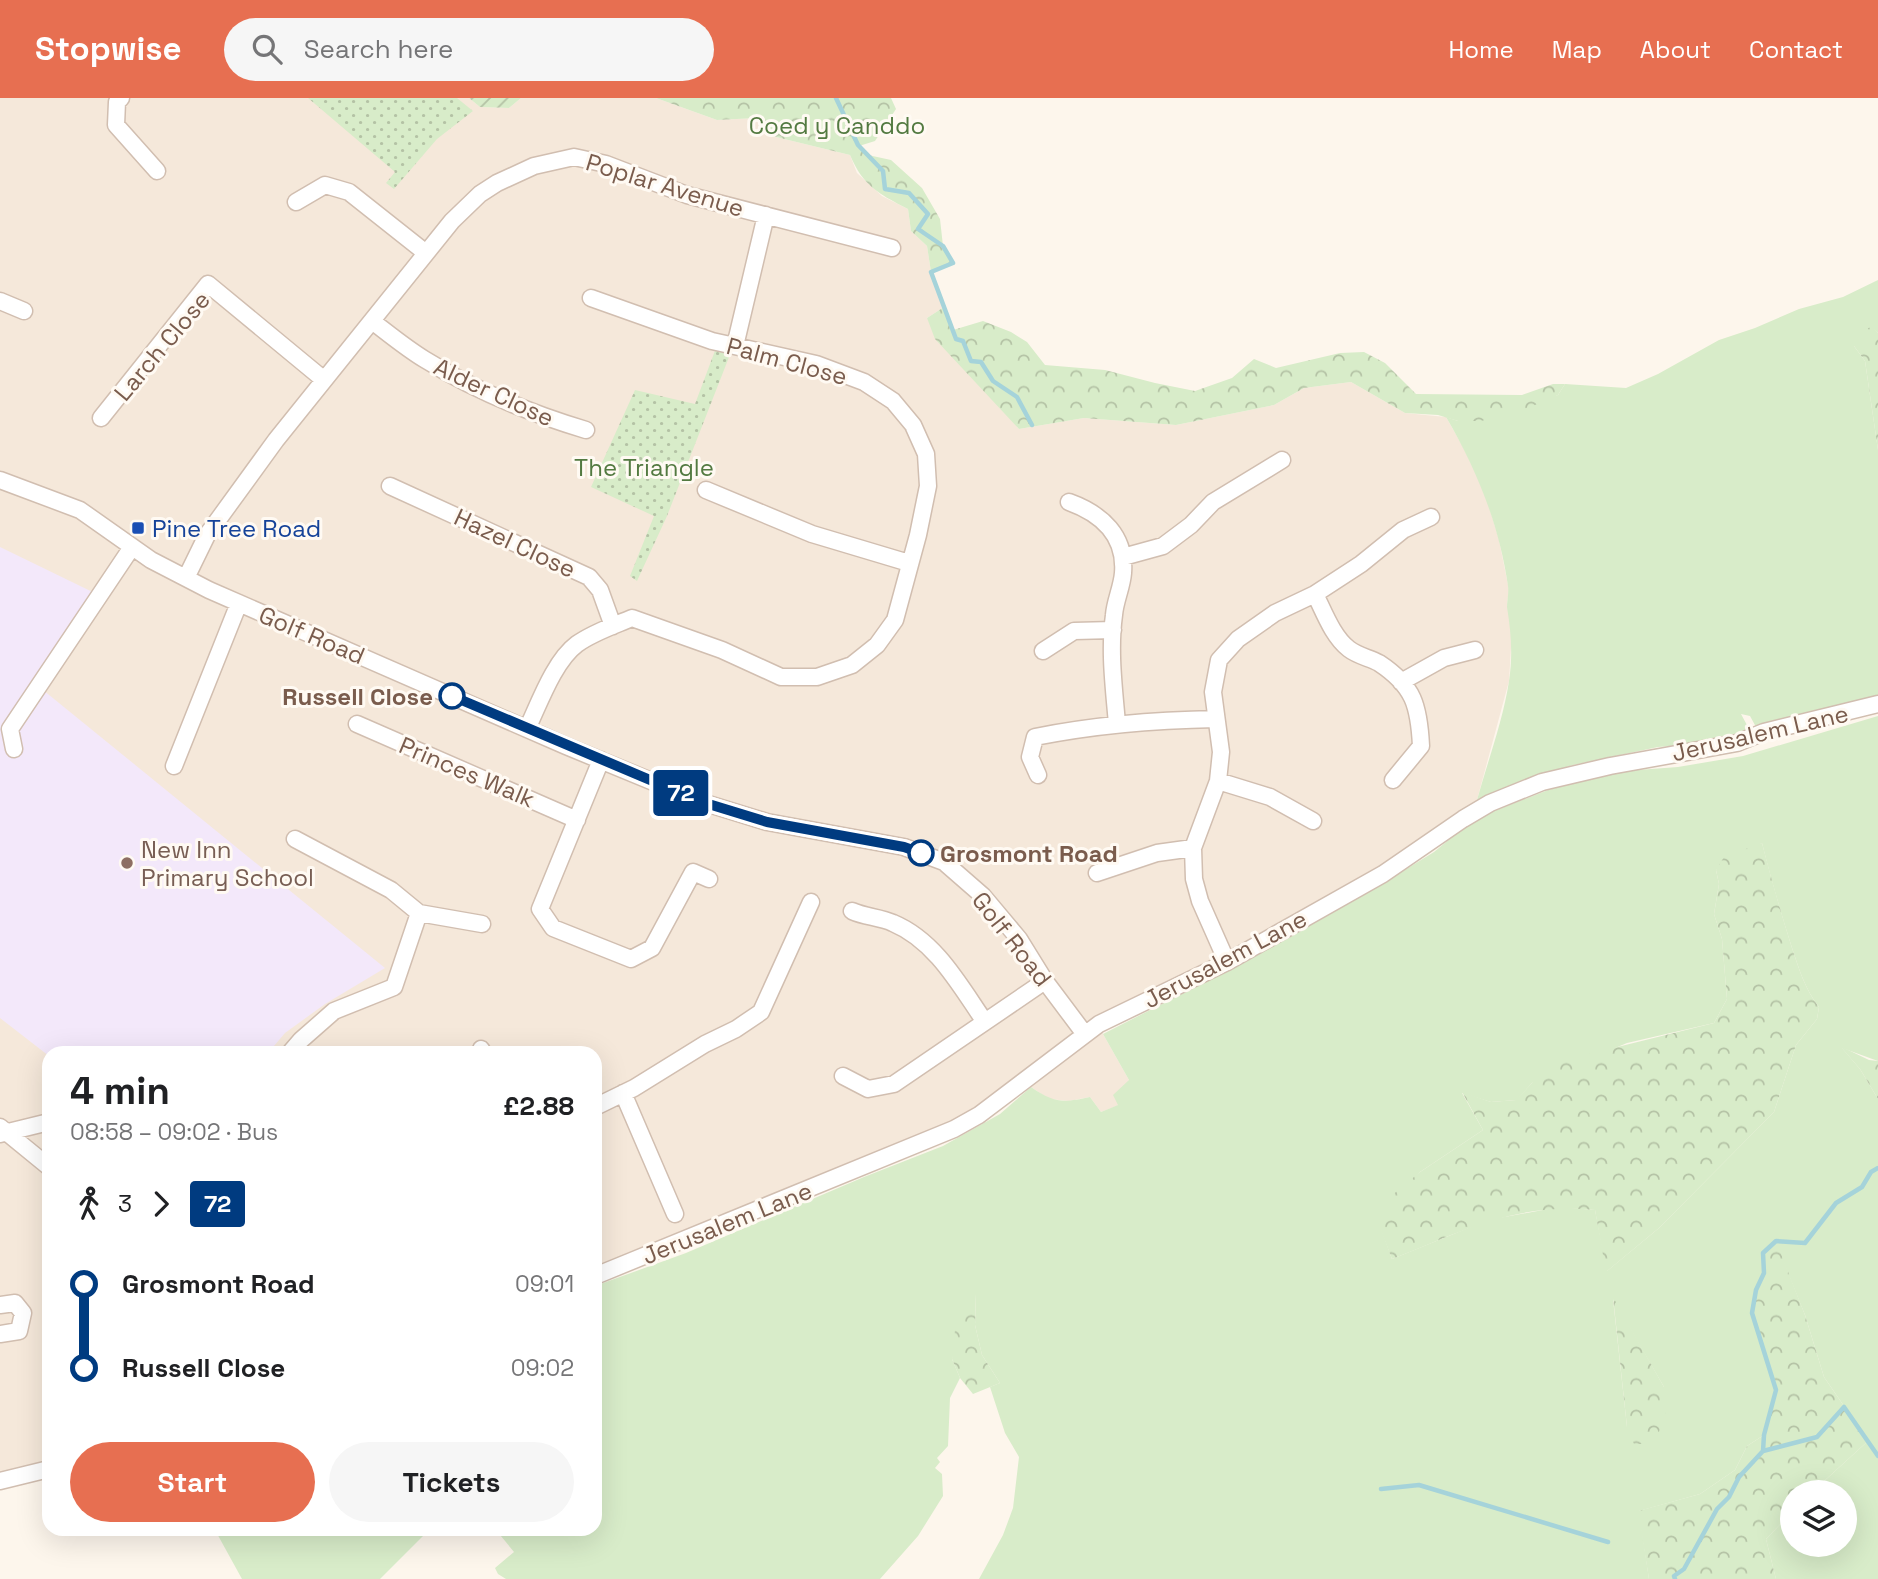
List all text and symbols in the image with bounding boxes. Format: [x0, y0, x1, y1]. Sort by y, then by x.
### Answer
search box [224, 18, 714, 81]
text: Stopwise [35, 28, 182, 70]
icon: search [248, 30, 286, 68]
text: Search here [304, 32, 453, 66]
text: Home [1448, 34, 1514, 65]
text: Map [1552, 34, 1602, 65]
text: About [1640, 34, 1711, 65]
text: Contact [1749, 34, 1843, 65]
park label: Coed y Canddo [749, 110, 925, 141]
street label: Poplar Avenue [582, 146, 748, 224]
street label: Larch Close [107, 285, 217, 407]
street label: Palm Close [723, 330, 851, 392]
street label: Alder Close [429, 351, 559, 433]
park label: The Triangle [574, 452, 714, 483]
street label: Hazel Close [449, 501, 581, 585]
place label: Pine Tree Road [152, 513, 321, 544]
marker: Pine Tree Road [130, 520, 146, 536]
street label: Golf Road [254, 599, 370, 671]
place label: Russell Close [282, 681, 433, 712]
marker: Russell Close [439, 683, 465, 709]
street label: Jerusalem Lane [1669, 698, 1851, 768]
street label: Princes Walk [394, 729, 540, 815]
line badge: 72 [650, 770, 712, 816]
text: 72 [667, 777, 695, 808]
place label: New Inn Primary School [141, 834, 314, 893]
place label: Grosmont Road [940, 838, 1118, 869]
marker: Grosmont Road [908, 840, 934, 866]
marker: New Inn Primary School [119, 855, 135, 871]
street label: Golf Road [965, 885, 1059, 993]
street label: Jerusalem Lane [1138, 903, 1312, 1015]
text: 4 min [70, 1067, 170, 1115]
text: £2.88 [503, 1089, 574, 1123]
text: 08:58 – 09:02 · Bus [70, 1117, 278, 1147]
street label: Jerusalem Lane [637, 1175, 817, 1271]
icon: walk [70, 1185, 108, 1223]
icon: forward [142, 1185, 180, 1223]
text: 72 [204, 1188, 231, 1219]
text: 3 [118, 1189, 132, 1219]
text: Grosmont Road [122, 1267, 315, 1301]
text: 09:01 [515, 1269, 574, 1299]
text: Russell Close [122, 1351, 285, 1385]
text: 09:02 [511, 1353, 574, 1383]
button: Start [70, 1442, 315, 1522]
button: Tickets [329, 1442, 574, 1522]
map controls [1780, 1480, 1857, 1557]
button: layers [1780, 1480, 1857, 1557]

